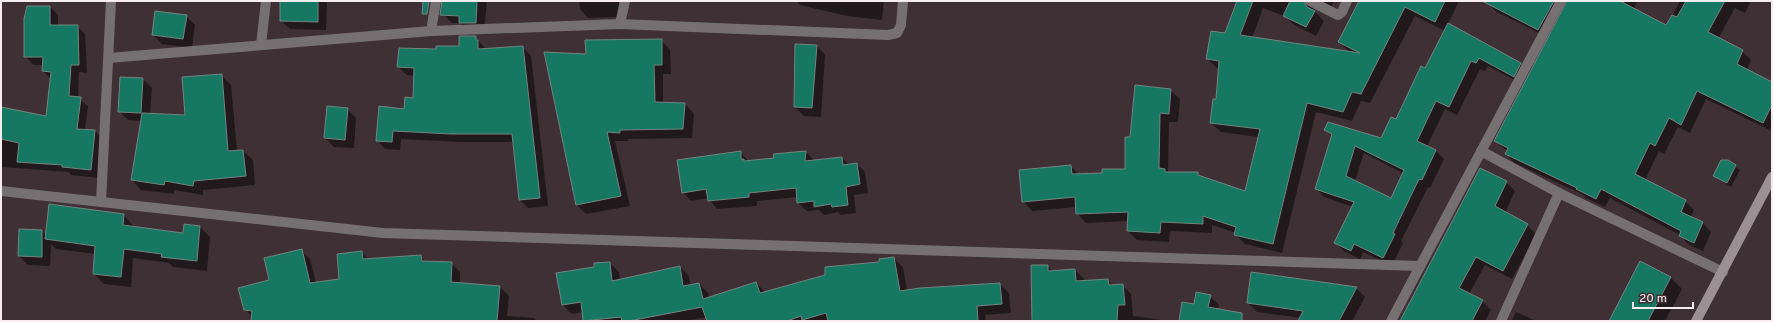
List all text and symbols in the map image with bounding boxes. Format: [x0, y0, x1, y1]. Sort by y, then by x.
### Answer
scale bar [1633, 284, 1693, 310]
text: 20 m [1639, 291, 1667, 307]

